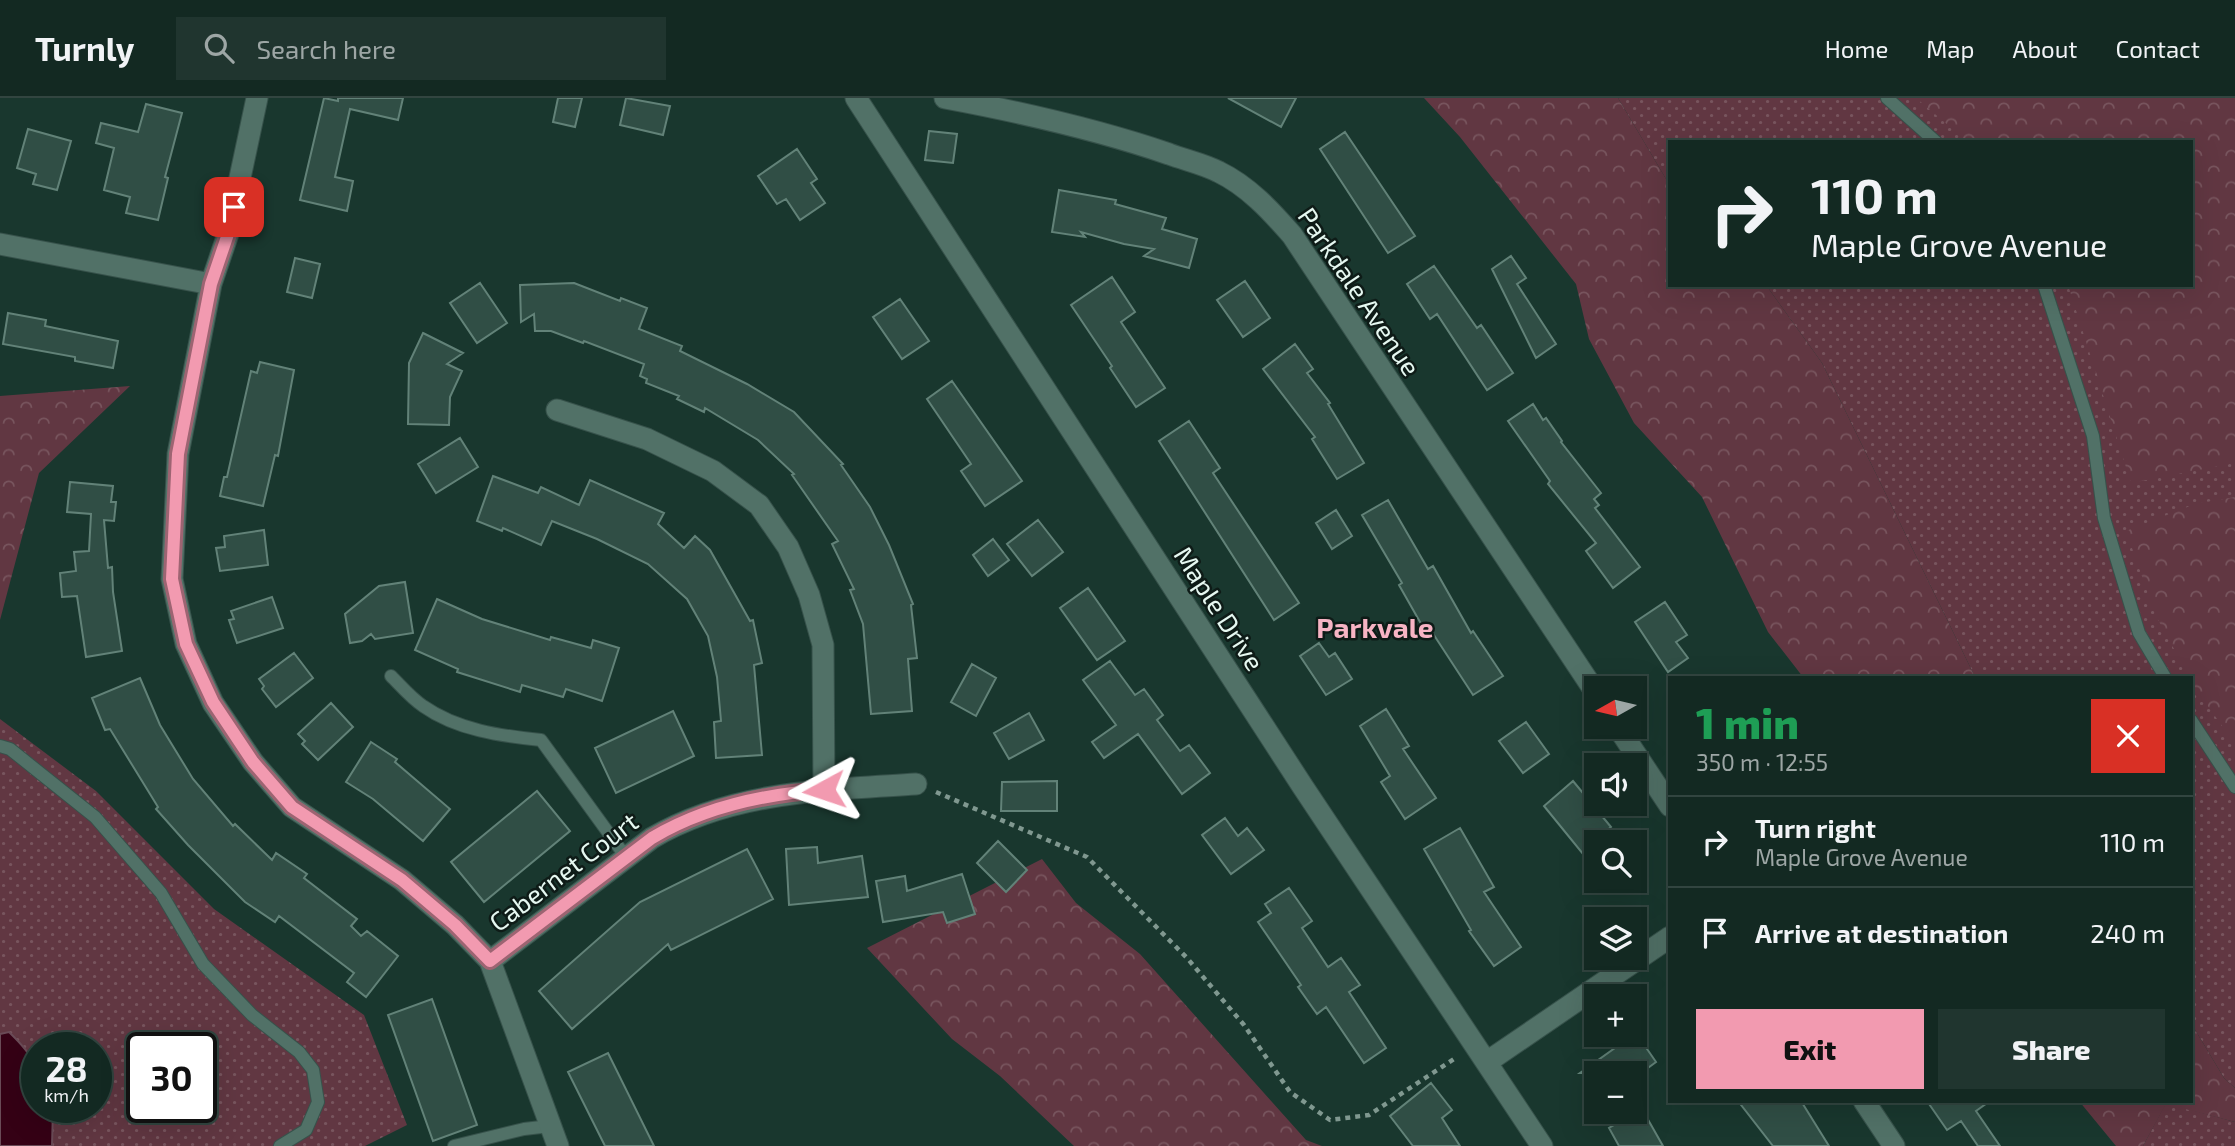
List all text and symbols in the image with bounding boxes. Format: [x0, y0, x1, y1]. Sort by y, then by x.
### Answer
search box [176, 17, 666, 80]
text: Turnly [35, 28, 134, 68]
icon: search [200, 29, 238, 67]
text: Search here [256, 33, 396, 64]
text: Home [1825, 34, 1888, 63]
text: Map [1926, 34, 1974, 63]
text: About [2012, 34, 2078, 63]
text: Contact [2116, 34, 2200, 63]
text: 110 m [1811, 165, 1938, 224]
icon: right [1696, 168, 1787, 259]
pin [204, 177, 264, 237]
icon: arrive [215, 188, 253, 226]
street label: Parkdale Avenue [1292, 201, 1428, 381]
text: Maple Grove Avenue [1811, 225, 2107, 263]
street label: Maple Drive [1169, 540, 1271, 676]
district label: Parkvale [1316, 610, 1434, 644]
north arrow [1584, 676, 1647, 738]
map controls [1584, 676, 1647, 1124]
text: 1 min [1696, 697, 1799, 747]
button: close [2091, 699, 2165, 773]
text: 350 m · 12:55 [1696, 748, 1828, 776]
position arrow [787, 753, 861, 827]
button: sound [1584, 753, 1647, 816]
street label: Cabernet Court [483, 805, 643, 937]
text: Turn right [1755, 812, 1876, 843]
icon: right [1696, 823, 1734, 861]
text: 110 m [2100, 826, 2165, 857]
button: search [1584, 830, 1647, 893]
text: Maple Grove Avenue [1755, 843, 1968, 871]
button: layers [1584, 907, 1647, 970]
icon: arrive [1696, 914, 1734, 952]
text: Arrive at destination [1755, 917, 2008, 948]
text: 240 m [2090, 917, 2165, 948]
button: + [1584, 984, 1647, 1047]
button: Exit [1696, 1009, 1924, 1089]
button: Share [1938, 1009, 2165, 1089]
speed limit sign: 30 [126, 1032, 217, 1123]
text: 28 [45, 1047, 88, 1089]
button: − [1584, 1061, 1647, 1124]
text: km/h [44, 1084, 89, 1106]

